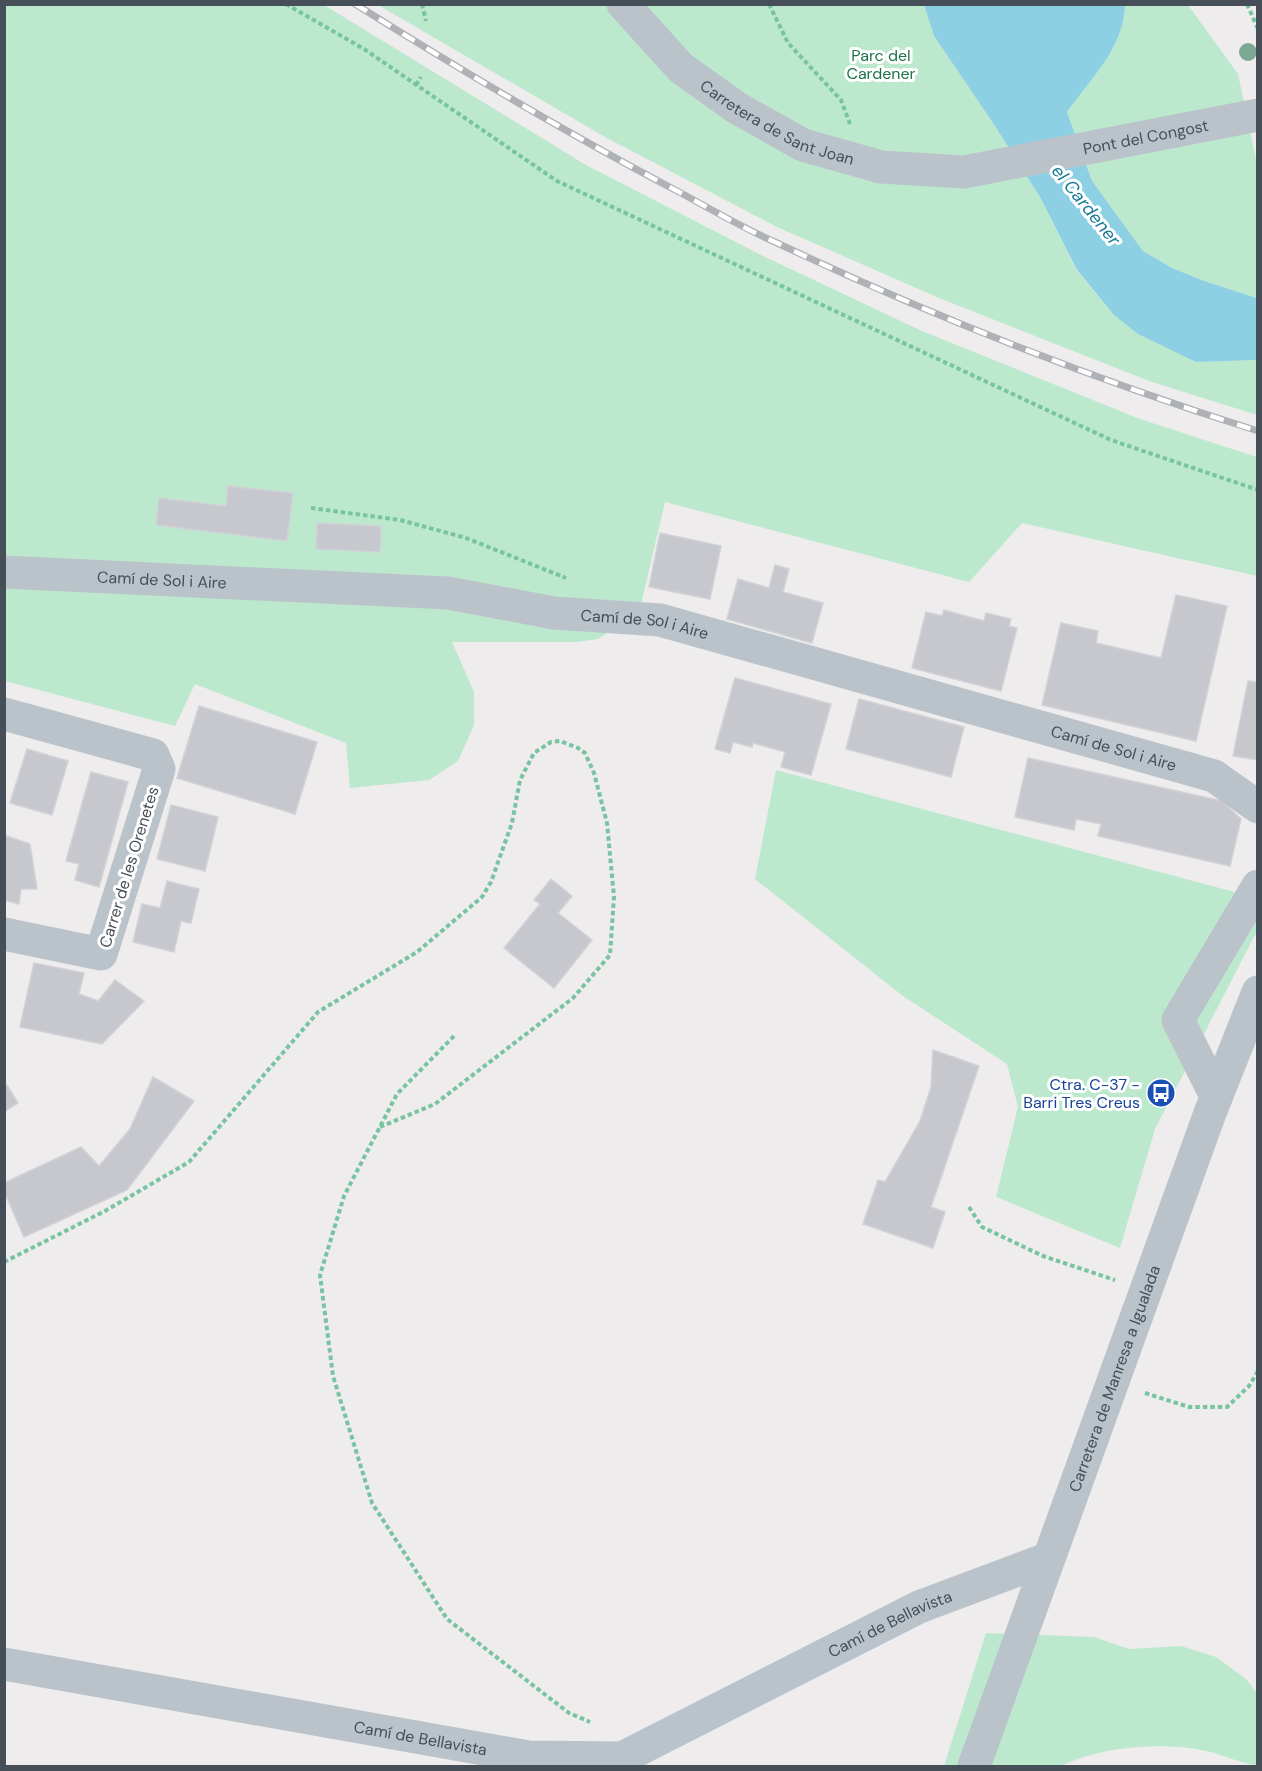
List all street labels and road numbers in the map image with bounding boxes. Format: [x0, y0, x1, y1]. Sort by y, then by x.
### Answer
street label: Carretera de Sant Joan [696, 75, 857, 169]
street label: Pont del Congost [1081, 114, 1210, 159]
street label: Camí de Sol i Aire [97, 566, 227, 593]
street label: Camí de Sol i Aire [580, 604, 711, 644]
street label: Camí de Sol i Aire [1049, 720, 1179, 775]
street label: Carrer de les Orenetes [94, 784, 164, 950]
street label: Carretera de Manresa a Igualada [1063, 1262, 1165, 1495]
street label: Camí de Bellavista [824, 1585, 955, 1662]
street label: Camí de Bellavista [352, 1716, 489, 1760]

